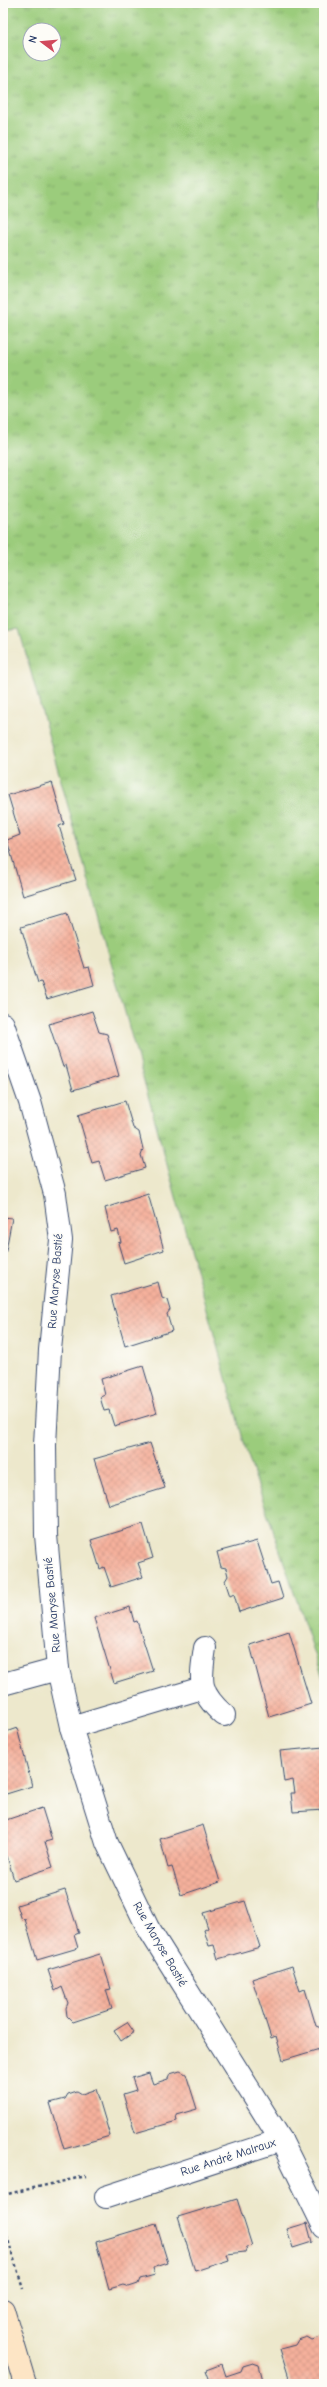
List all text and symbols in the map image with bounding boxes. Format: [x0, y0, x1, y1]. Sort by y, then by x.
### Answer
north arrow [22, 22, 62, 62]
text: N [26, 34, 40, 45]
street label: Rue Maryse Bastié [45, 1233, 65, 1329]
street label: Rue Maryse Bastié [41, 1557, 63, 1653]
street label: Rue Maryse Bastié [130, 1899, 190, 1989]
street label: Rue André Malraux [179, 2135, 278, 2179]

